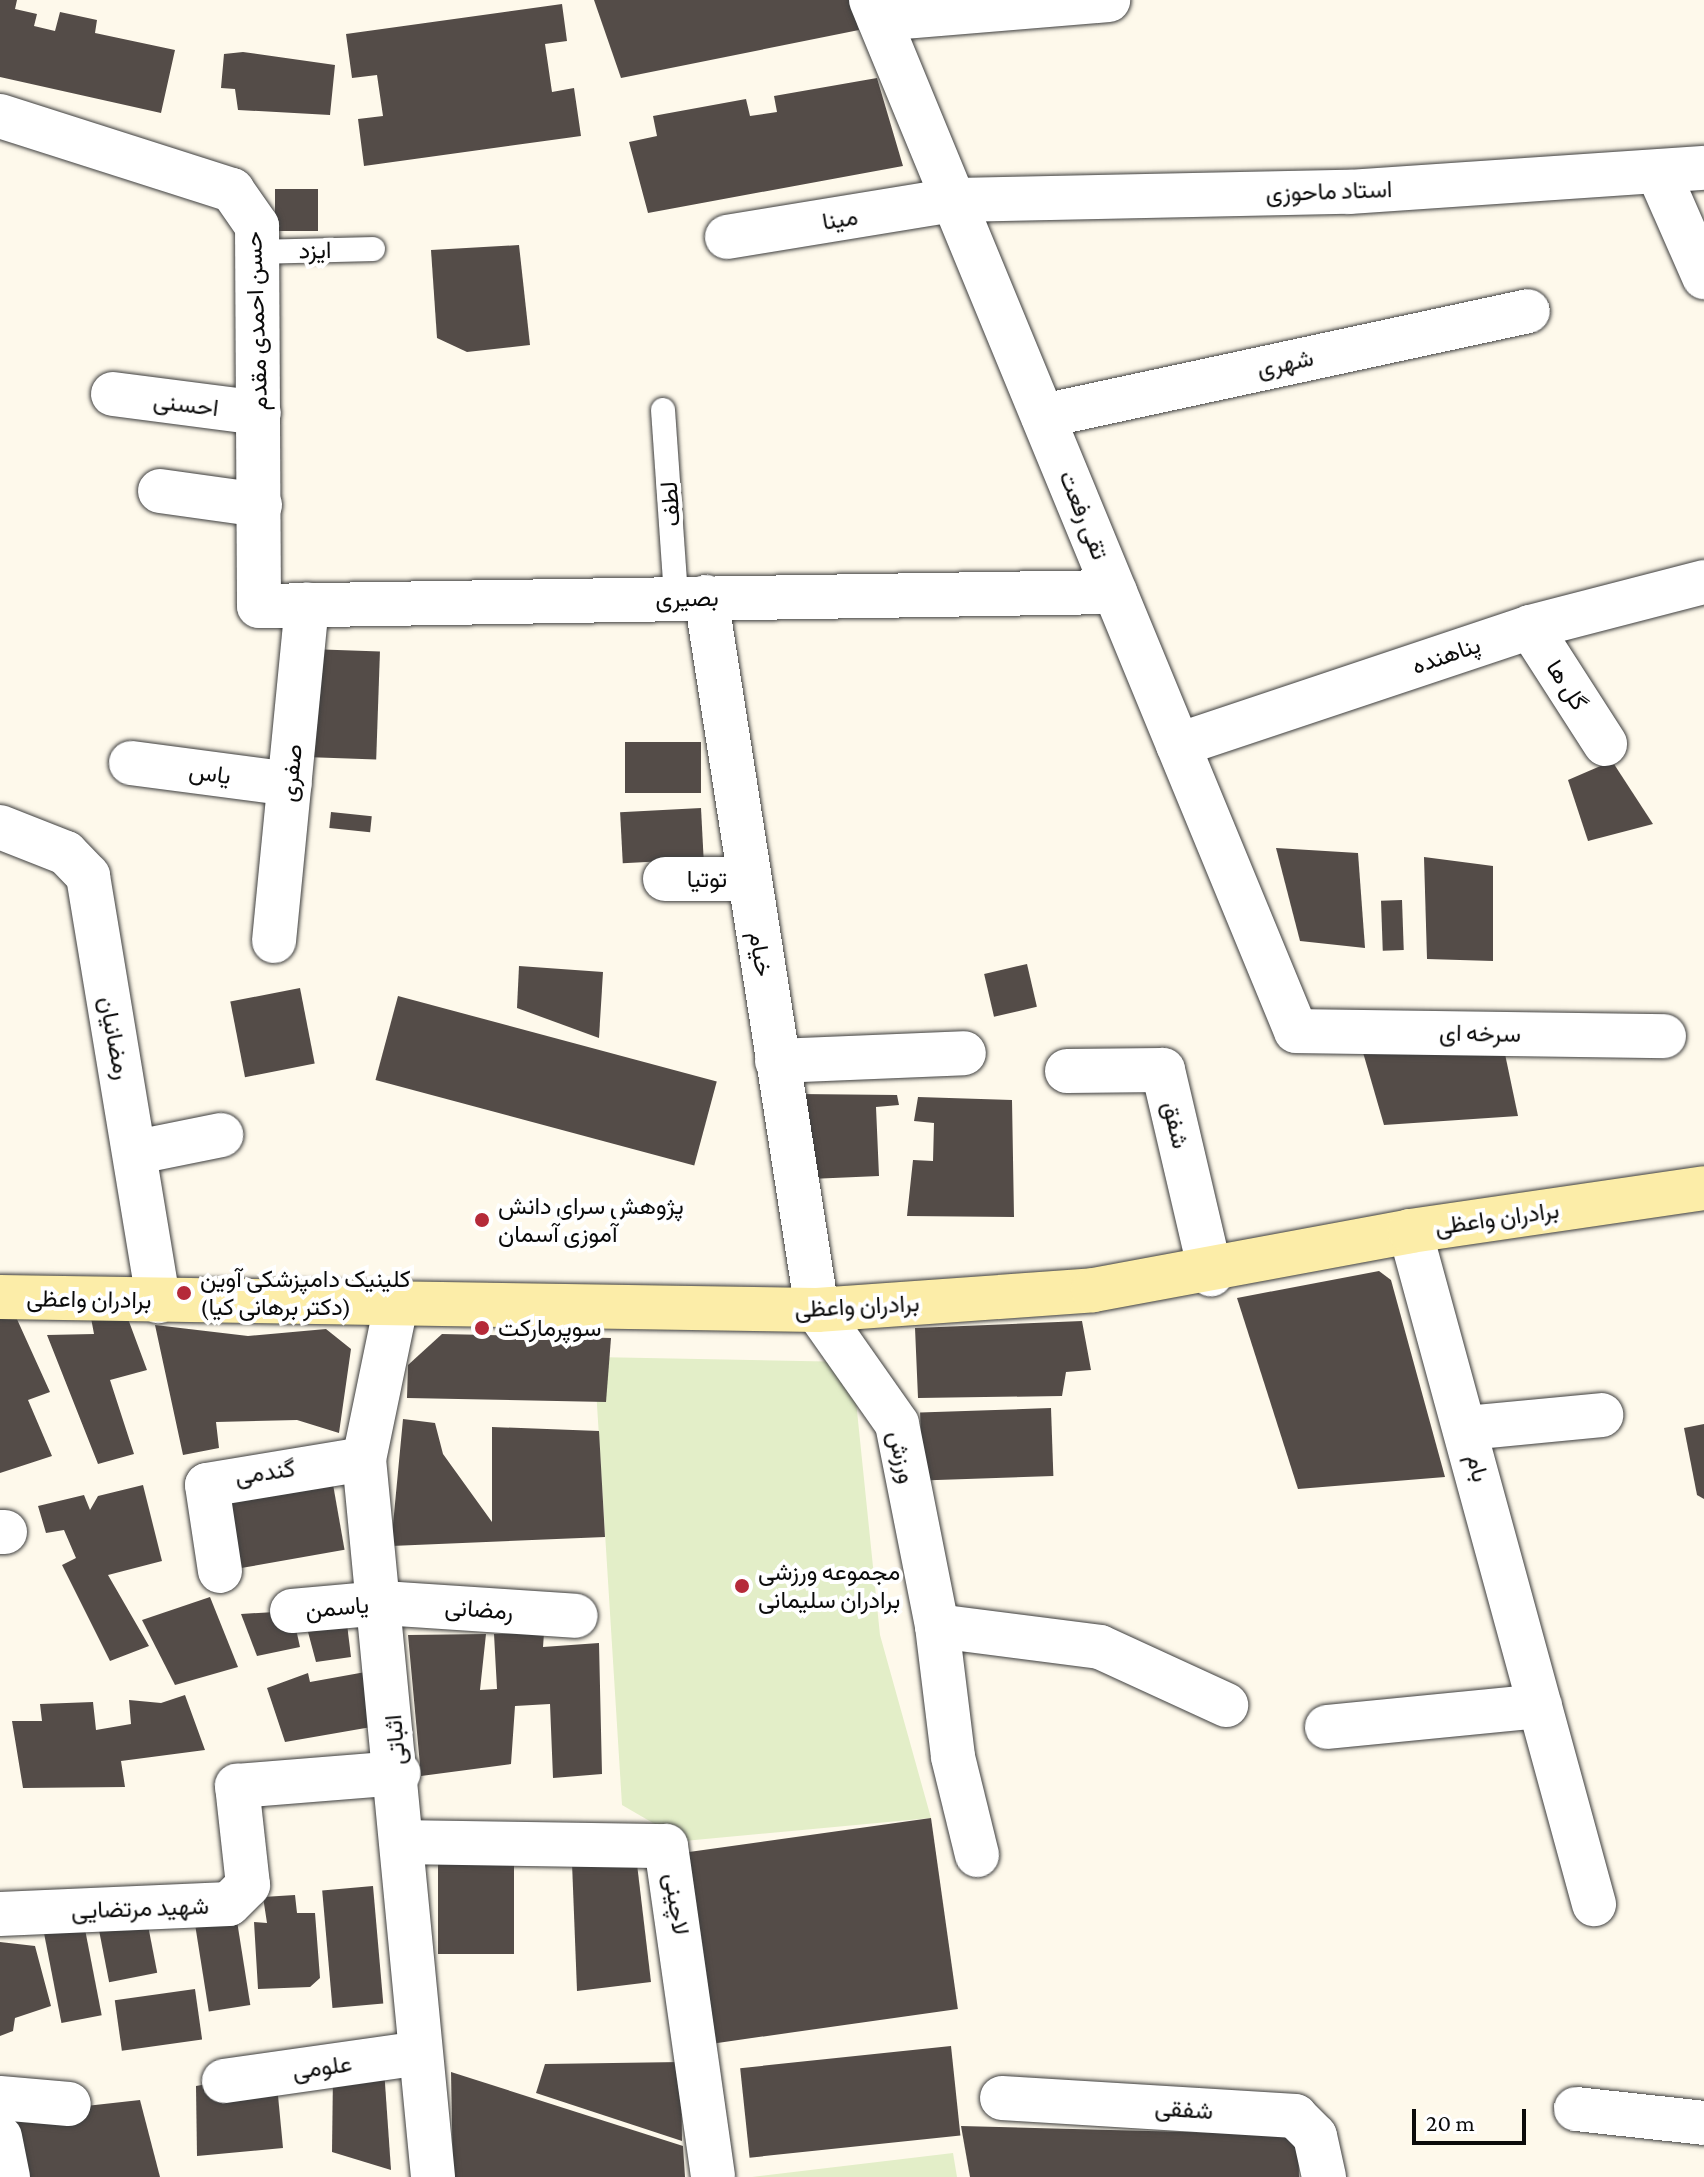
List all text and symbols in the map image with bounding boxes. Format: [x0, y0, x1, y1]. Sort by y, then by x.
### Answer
street label: استاد ماحوزی [1265, 174, 1393, 208]
street label: مینا [820, 202, 860, 236]
street label: حسن احمدی مقدم [238, 231, 274, 411]
street label: ایزد [298, 235, 332, 265]
street label: شهری [1254, 343, 1316, 383]
street label: احسنی [152, 386, 220, 422]
street label: تقی رفعت [1053, 466, 1115, 564]
street label: لطف [654, 480, 686, 528]
street label: بصیری [655, 583, 719, 613]
street label: پناهنده [1408, 630, 1484, 680]
street label: گل ها [1540, 654, 1594, 716]
street label: صفری [274, 743, 308, 803]
street label: یاس [187, 756, 233, 790]
street label: توتیا [687, 865, 727, 893]
street label: خیام [743, 929, 779, 979]
street label: رمضانیان [93, 994, 137, 1082]
street label: سرخه ای [1439, 1018, 1521, 1048]
street label: شفق [1157, 1099, 1195, 1151]
place label: پژوهش سرای دانش آموزی آسمان [498, 1192, 684, 1248]
street label: برادران واعظی [1433, 1195, 1561, 1241]
marker: پژوهش سرای دانش آموزی آسمان [473, 1211, 491, 1229]
place label: کلینیک دامپزشکی آوین (دکتر برهانی کیا) [200, 1265, 411, 1321]
street label: برادران واعظی [26, 1284, 152, 1314]
marker: کلینیک دامپزشکی آوین (دکتر برهانی کیا) [175, 1284, 193, 1302]
street label: برادران واعظی [794, 1288, 920, 1324]
place label: سوپرمارکت [498, 1314, 601, 1342]
marker: سوپرمارکت [473, 1319, 491, 1337]
street label: ورزش [882, 1428, 922, 1486]
street label: بام [1461, 1451, 1495, 1485]
street label: گندمی [233, 1454, 297, 1490]
place label: مجموعه ورزشی برادران سلیمانی [758, 1558, 900, 1614]
marker: مجموعه ورزشی برادران سلیمانی [733, 1577, 751, 1595]
street label: یاسمن [304, 1590, 370, 1624]
street label: رمضانی [444, 1592, 514, 1626]
street label: اثباتی [378, 1714, 412, 1766]
street label: لاچینی [658, 1871, 696, 1937]
street label: شهید مرتضایی [71, 1891, 209, 1925]
street label: علومی [290, 2049, 354, 2085]
street label: شفقی [1154, 2093, 1214, 2125]
scale bar [1416, 2093, 1530, 2143]
text: 20 m [1426, 2109, 1475, 2136]

